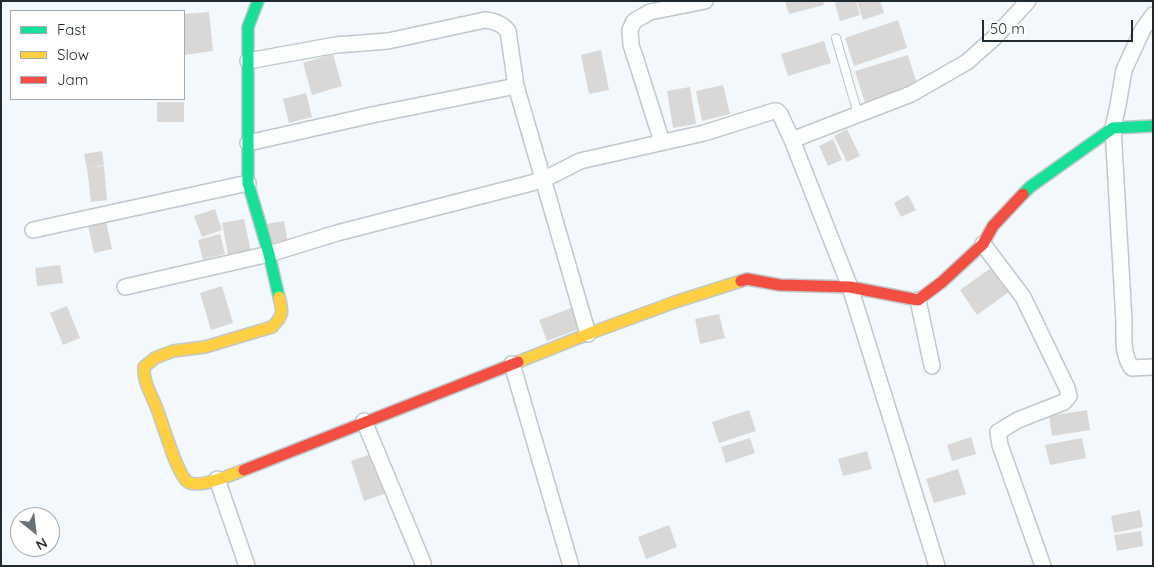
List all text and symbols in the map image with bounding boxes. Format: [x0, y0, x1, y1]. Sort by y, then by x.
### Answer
legend [10, 10, 185, 100]
scale bar [984, 10, 1135, 42]
text: 50 m [990, 19, 1025, 38]
text: Fast [57, 20, 86, 39]
text: Slow [57, 45, 89, 64]
text: Jam [57, 70, 88, 89]
north arrow [10, 507, 60, 557]
text: N [33, 534, 51, 555]

